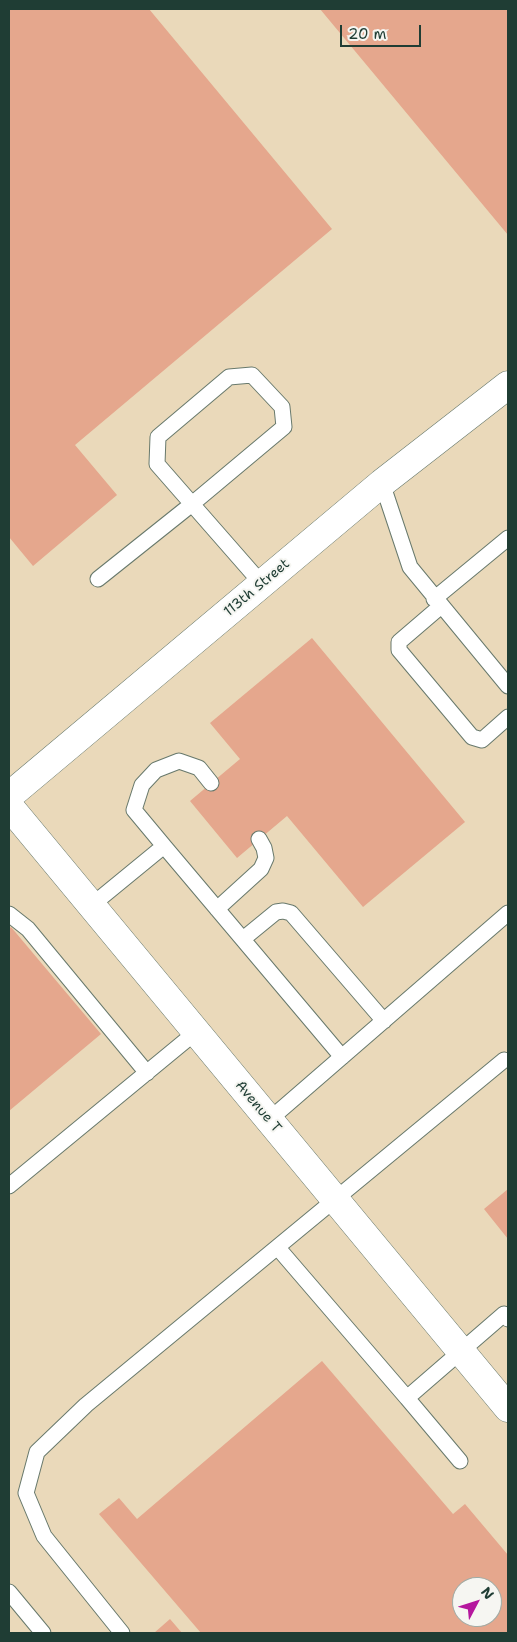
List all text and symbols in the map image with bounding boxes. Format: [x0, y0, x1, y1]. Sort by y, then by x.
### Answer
scale bar [342, 15, 423, 47]
text: 20 m [348, 24, 387, 44]
street label: 113th Street [221, 556, 293, 620]
street label: Avenue T [231, 1078, 285, 1136]
north arrow [452, 1577, 502, 1627]
text: N [477, 1583, 498, 1603]

